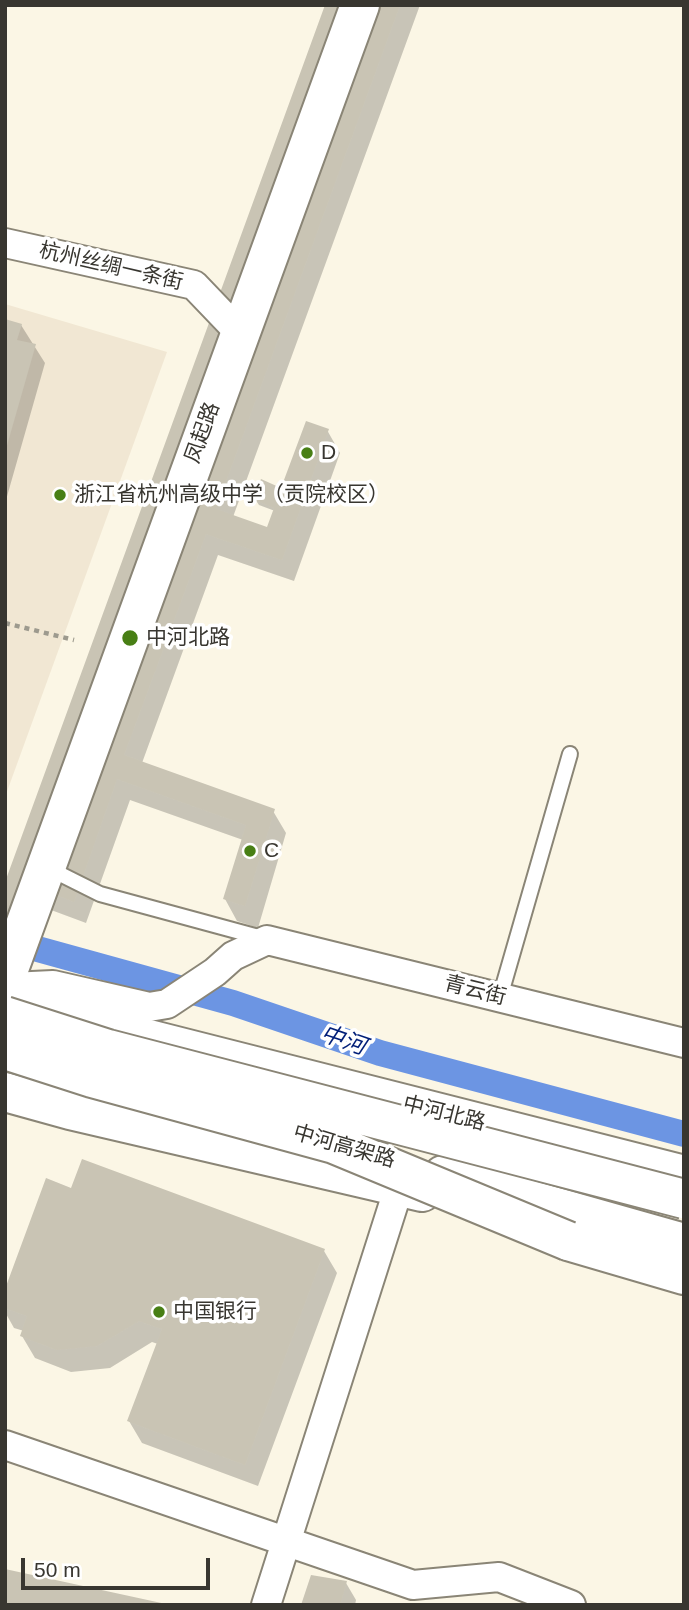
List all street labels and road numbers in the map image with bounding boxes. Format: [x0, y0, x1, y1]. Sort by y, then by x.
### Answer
street label: 杭州丝绸一条街 [37, 238, 185, 296]
street label: 凤起路 [180, 399, 226, 467]
street label: 青云街 [441, 971, 509, 1011]
street label: 中河北路 [400, 1092, 488, 1136]
street label: 中河高架路 [290, 1120, 398, 1174]

